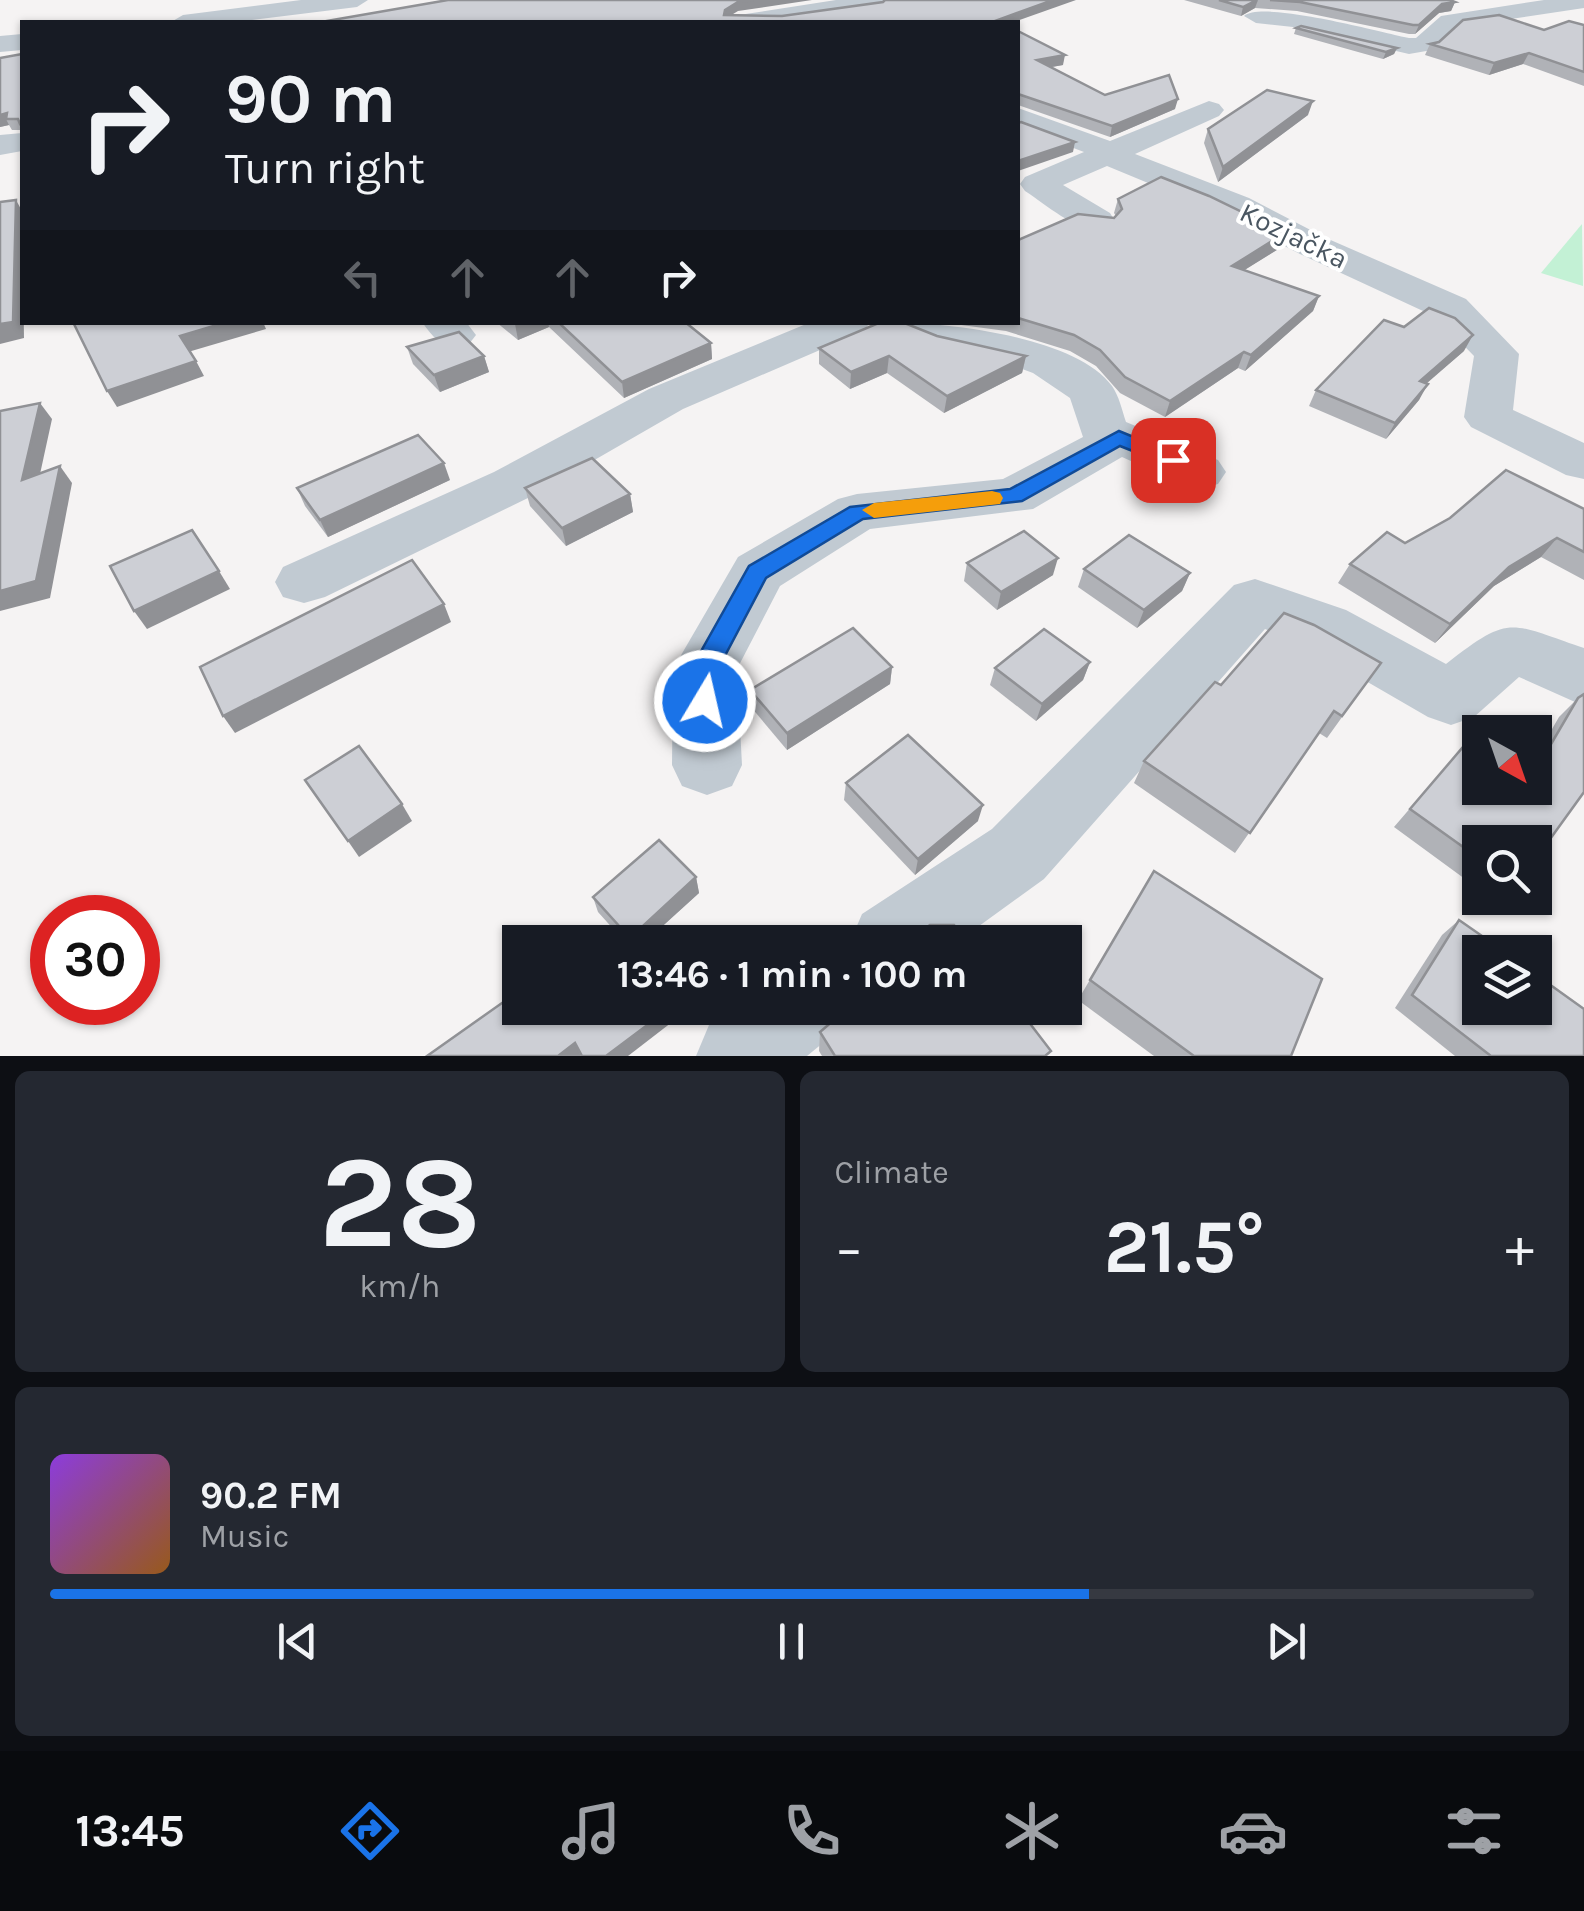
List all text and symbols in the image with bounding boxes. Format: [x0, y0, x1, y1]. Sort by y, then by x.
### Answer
text: 90 m [225, 58, 396, 140]
icon: right [60, 60, 190, 190]
text: Turn right [225, 142, 425, 194]
street label: Kozjačka [1235, 195, 1353, 276]
icon: left [335, 250, 390, 305]
icon: ahead [440, 250, 495, 305]
icon: ahead [545, 250, 600, 305]
icon: right [650, 250, 705, 305]
pin [1131, 418, 1216, 503]
icon: arrive [1146, 433, 1201, 488]
position arrow [653, 649, 757, 753]
north arrow [1462, 715, 1552, 805]
map controls [1462, 715, 1552, 1025]
button: search [1462, 825, 1552, 915]
speed limit sign: 30 [30, 895, 160, 1025]
button: layers [1462, 935, 1552, 1025]
text: 13:46 · 1 min · 100 m [617, 952, 967, 997]
text: 28 [318, 1127, 481, 1279]
text: Climate [835, 1154, 949, 1191]
text: 21.5° [1104, 1203, 1265, 1291]
text: − [835, 1216, 863, 1280]
text: + [1505, 1216, 1534, 1280]
text: km/h [359, 1268, 440, 1305]
text: 90.2 FM [200, 1473, 342, 1518]
text: Music [200, 1518, 289, 1555]
icon: previous [270, 1614, 325, 1669]
icon: pause [764, 1614, 819, 1669]
icon: next [1259, 1614, 1314, 1669]
icon: directions [335, 1796, 405, 1866]
icon: music [556, 1796, 626, 1866]
icon: phone [777, 1796, 847, 1866]
icon: climate [997, 1796, 1067, 1866]
icon: car [1218, 1796, 1288, 1866]
icon: filters [1439, 1796, 1509, 1866]
text: 13:45 [75, 1805, 184, 1857]

